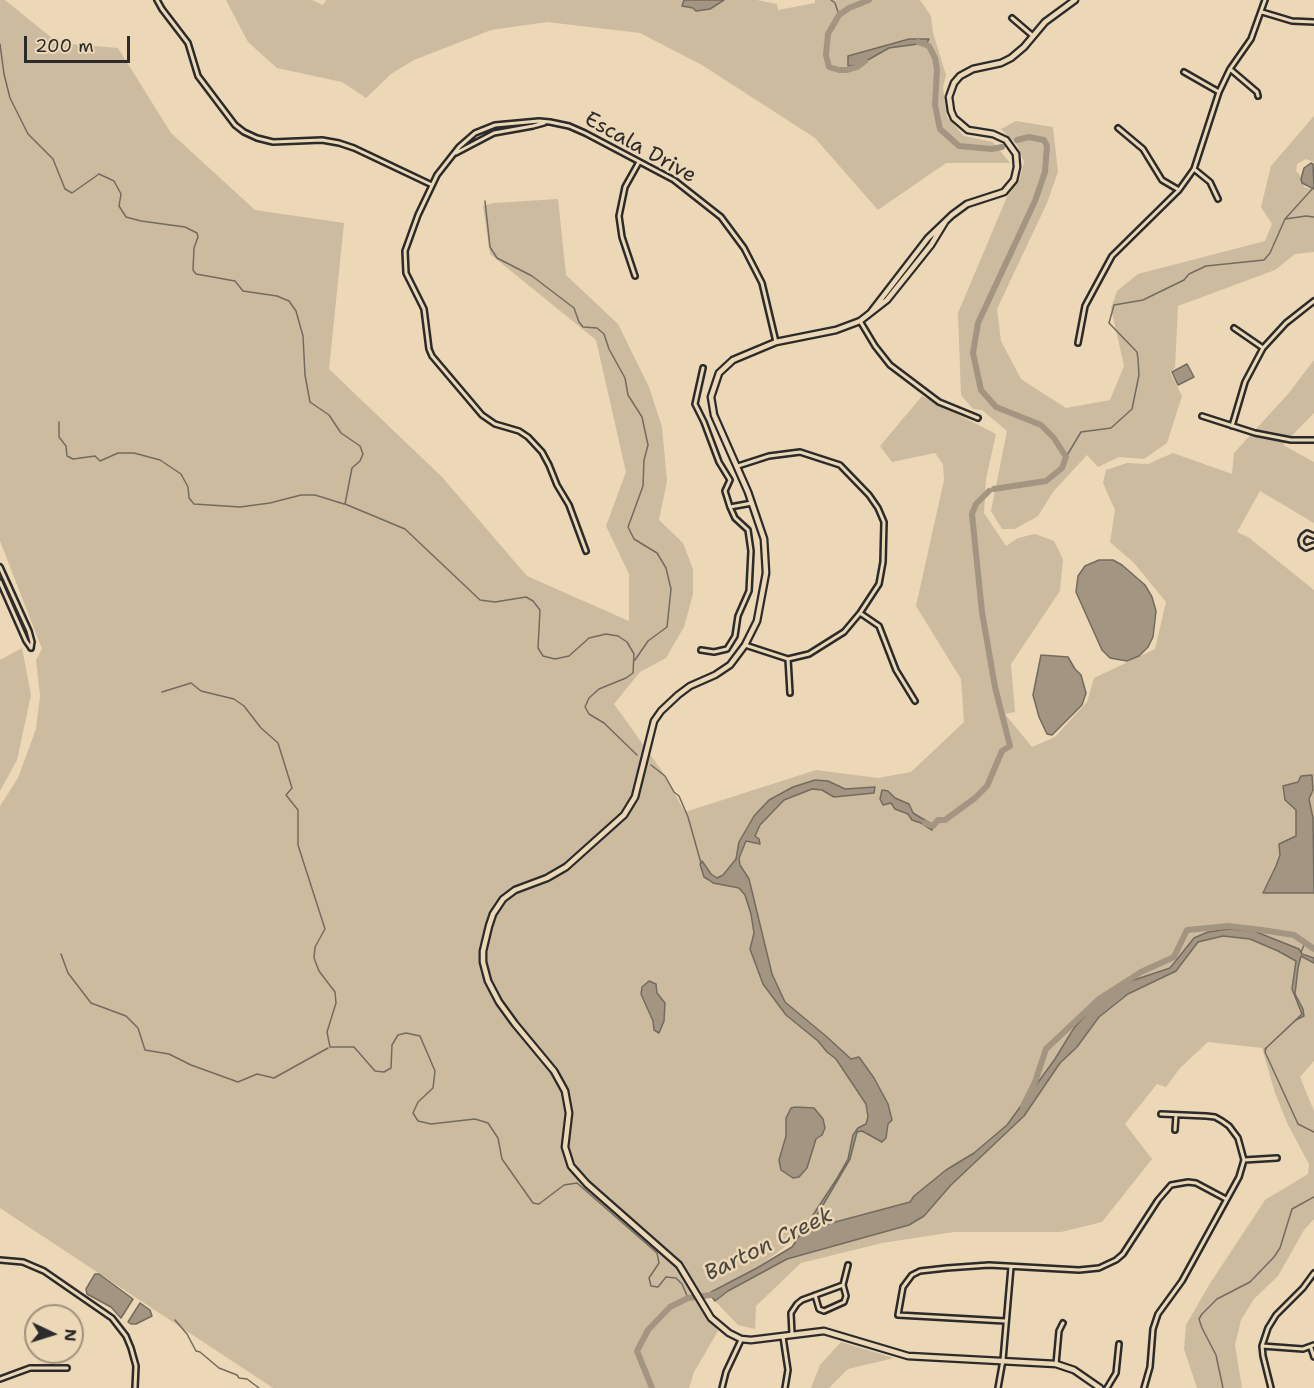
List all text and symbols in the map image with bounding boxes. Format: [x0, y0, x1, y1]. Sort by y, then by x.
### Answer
scale bar [27, 24, 134, 62]
text: 200 m [35, 34, 94, 58]
street label: Escala Drive [580, 107, 700, 189]
water label: Barton Creek [700, 1202, 838, 1288]
north arrow [24, 1304, 84, 1364]
text: N [60, 1328, 81, 1342]

